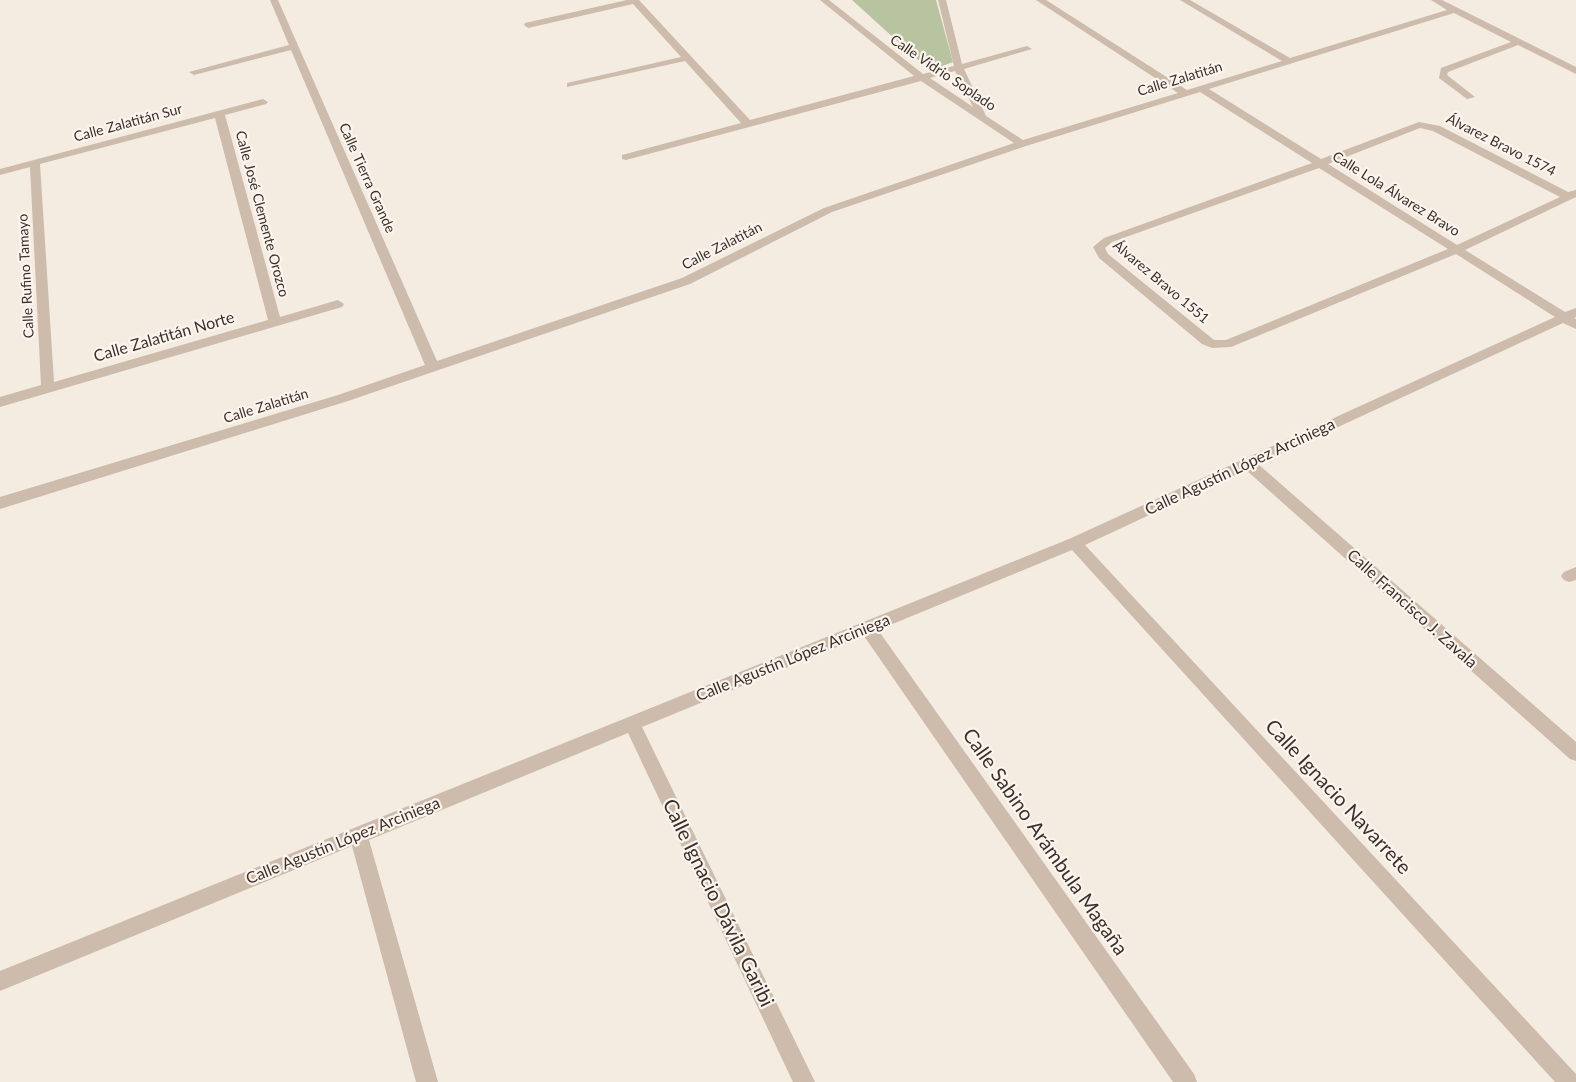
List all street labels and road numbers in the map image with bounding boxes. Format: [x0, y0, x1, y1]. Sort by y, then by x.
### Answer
street label: Calle Vidrio Soplado [887, 31, 999, 115]
street label: Calle Zalatitán [1136, 58, 1224, 100]
street label: Calle Zalatitán Sur [72, 100, 184, 146]
street label: Álvarez Bravo 1574 [1443, 110, 1559, 180]
street label: Calle Tierra Grande [335, 120, 399, 236]
street label: Calle José Clemente Orozco [232, 129, 292, 299]
street label: Calle Lola Álvarez Bravo [1329, 148, 1463, 240]
street label: Calle Rufino Tamayo [14, 213, 38, 339]
street label: Calle Zalatitán [679, 219, 765, 273]
street label: Álvarez Bravo 1551 [1109, 237, 1213, 327]
street label: Calle Zalatitán Norte [91, 308, 237, 366]
street label: Calle Zalatitán [222, 385, 310, 427]
street label: Calle Agustín López Arciniega [1142, 414, 1338, 520]
street label: Calle Francisco J. Zavala [1343, 546, 1481, 672]
street label: Calle Agustín López Arciniega [693, 610, 893, 706]
street label: Calle Ignacio Navarrete [1260, 715, 1416, 879]
street label: Calle Sabino Arámbula Magaña [957, 724, 1133, 960]
street label: Calle Agustín López Arciniega [243, 793, 443, 889]
street label: Calle Ignacio Dávila Garibi [657, 795, 779, 1011]

